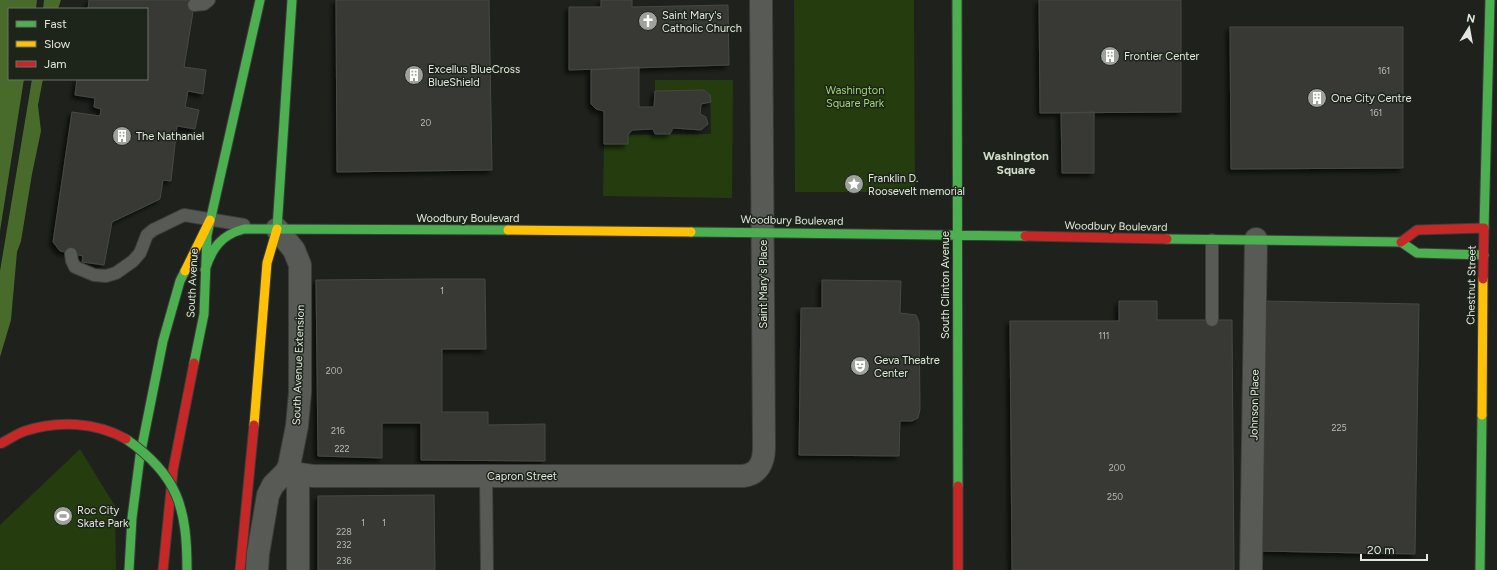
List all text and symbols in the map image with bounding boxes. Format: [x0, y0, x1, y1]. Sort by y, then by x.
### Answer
legend [8, 8, 148, 80]
north arrow [1449, 8, 1489, 48]
place label: Saint Mary's Catholic Church [662, 9, 742, 35]
church icon: Saint Mary's Catholic Church [637, 10, 659, 32]
text: N [1465, 11, 1476, 26]
text: Fast [44, 17, 67, 31]
text: Slow [44, 37, 71, 51]
building icon: Frontier Center [1099, 45, 1121, 67]
place label: Frontier Center [1124, 50, 1199, 63]
text: Jam [44, 57, 67, 71]
place label: Excellus BlueCross BlueShield [428, 63, 520, 89]
building icon: Excellus BlueCross BlueShield [403, 64, 425, 86]
house number: 161 [1378, 65, 1390, 76]
park label: Washington Square Park [826, 84, 885, 110]
building icon: One City Centre [1306, 87, 1328, 109]
place label: One City Centre [1331, 92, 1412, 105]
house number: 161 [1370, 107, 1382, 118]
house number: 20 [421, 117, 432, 128]
building icon: The Nathaniel [111, 125, 133, 147]
place label: The Nathaniel [136, 130, 204, 143]
district label: Washington Square [983, 149, 1049, 177]
place label: Franklin D. Roosevelt memorial [868, 172, 965, 198]
place icon: Franklin D. Roosevelt memorial [843, 173, 865, 195]
street label: Woodbury Boulevard [416, 212, 520, 225]
street label: Woodbury Boulevard [740, 213, 844, 228]
street label: Woodbury Boulevard [1064, 219, 1168, 234]
street label: South Clinton Avenue [939, 231, 952, 339]
street label: Saint Mary's Place [757, 240, 770, 328]
street label: Chestnut Street [1464, 245, 1479, 325]
street label: South Avenue [184, 248, 201, 318]
house number: 1 [440, 285, 444, 296]
street label: South Avenue Extension [290, 305, 307, 425]
house number: 111 [1098, 330, 1110, 341]
place label: Geva Theatre Center [874, 354, 940, 380]
theatre icon: Geva Theatre Center [849, 355, 871, 377]
house number: 200 [326, 365, 343, 376]
street label: Johnson Place [1247, 369, 1262, 441]
house number: 225 [1331, 422, 1347, 433]
house number: 216 [331, 425, 345, 436]
house number: 222 [334, 443, 350, 454]
house number: 200 [1109, 462, 1126, 473]
street label: Capron Street [487, 470, 557, 483]
house number: 250 [1107, 491, 1123, 502]
place label: Roc City Skate Park [77, 504, 129, 530]
sports icon: Roc City Skate Park [52, 505, 74, 527]
house number: 1 [361, 517, 365, 528]
house number: 1 [382, 517, 386, 528]
house number: 228 [336, 526, 352, 537]
scale bar [1361, 536, 1427, 562]
house number: 232 [337, 539, 351, 550]
text: 20 m [1367, 543, 1395, 557]
house number: 236 [336, 555, 352, 566]

